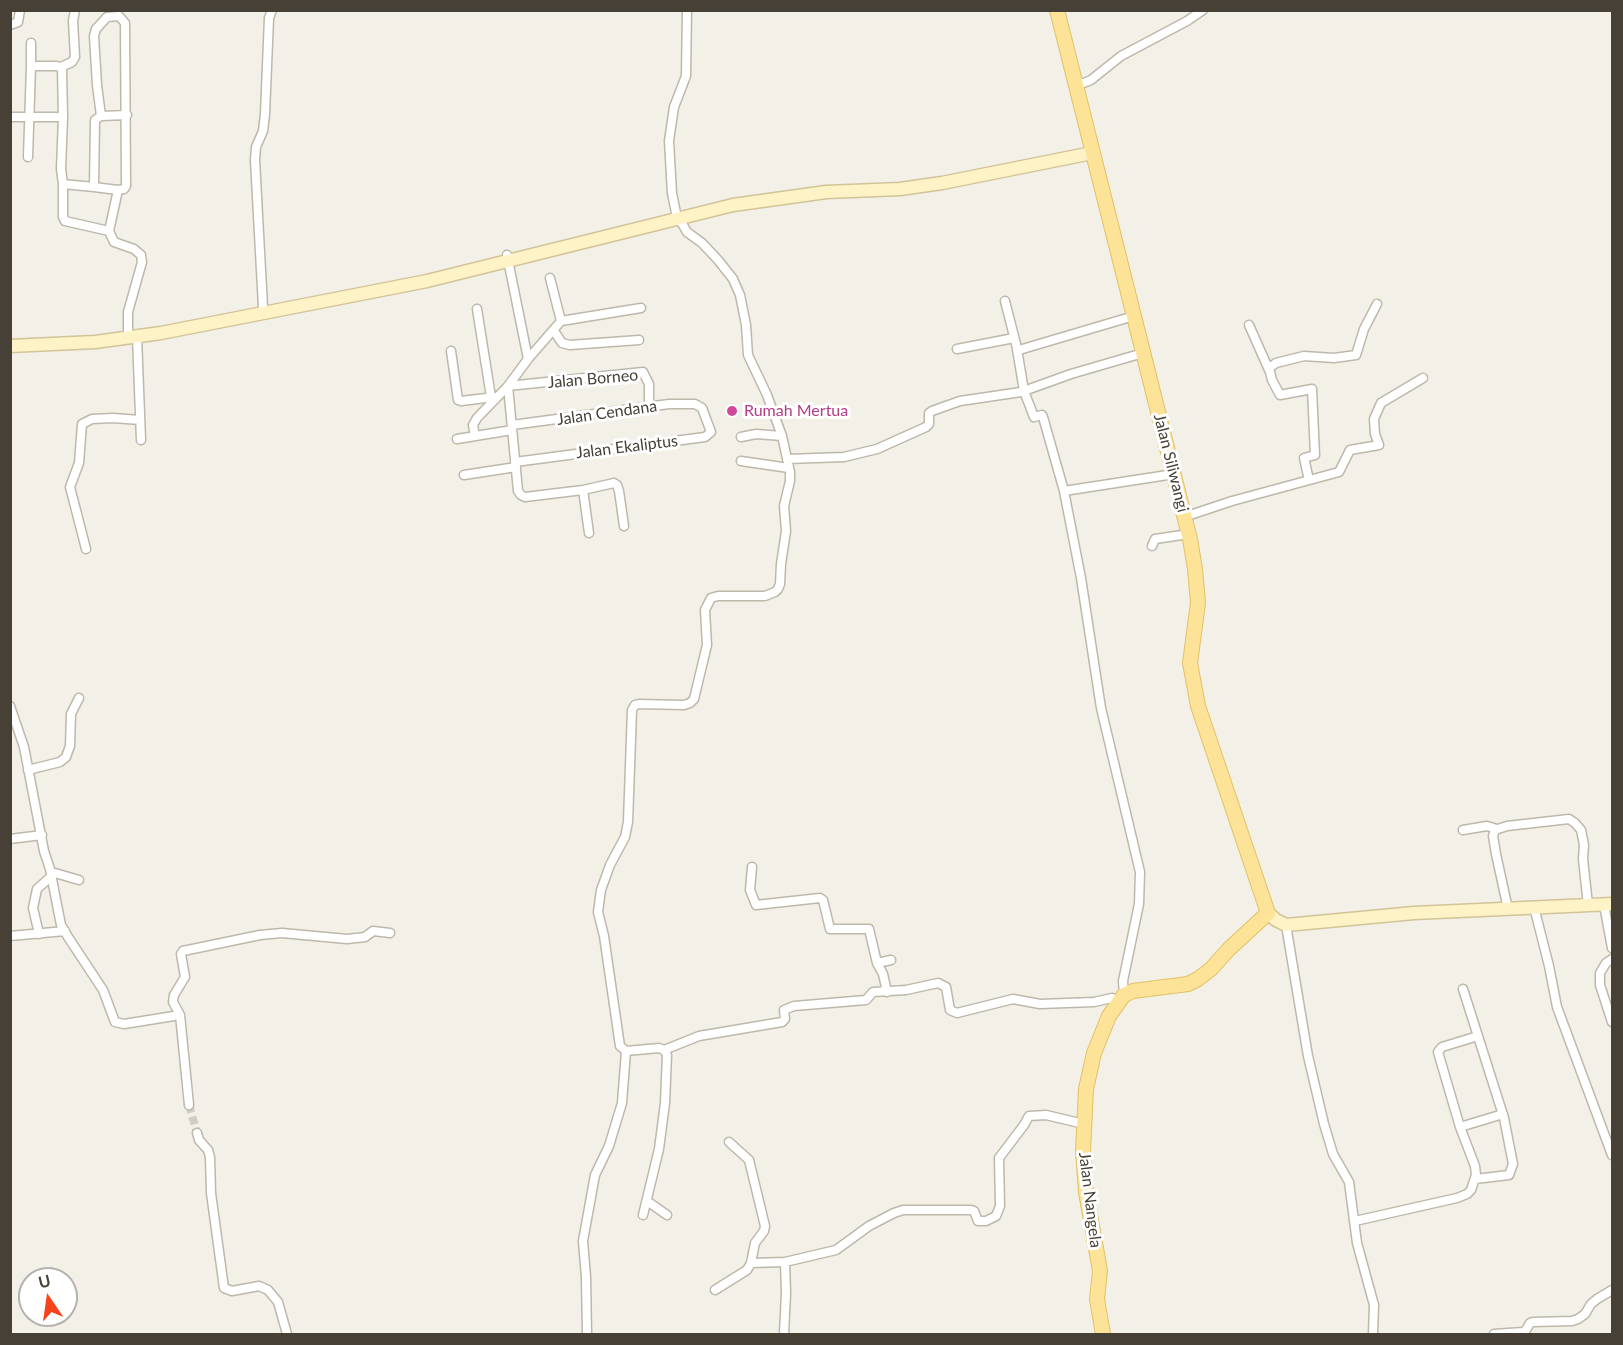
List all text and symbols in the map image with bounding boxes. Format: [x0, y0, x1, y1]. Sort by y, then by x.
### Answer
street label: Jalan Borneo [547, 365, 639, 393]
street label: Jalan Cendana [556, 396, 658, 430]
place label: Rumah Mertua [744, 401, 848, 421]
marker: Rumah Mertua [725, 404, 739, 418]
street label: Jalan Siliwangi [1150, 412, 1192, 514]
street label: Jalan Ekaliptus [575, 431, 679, 463]
street label: Jalan Nangela [1075, 1151, 1105, 1249]
north arrow [18, 1267, 78, 1327]
text: U [36, 1270, 52, 1292]

